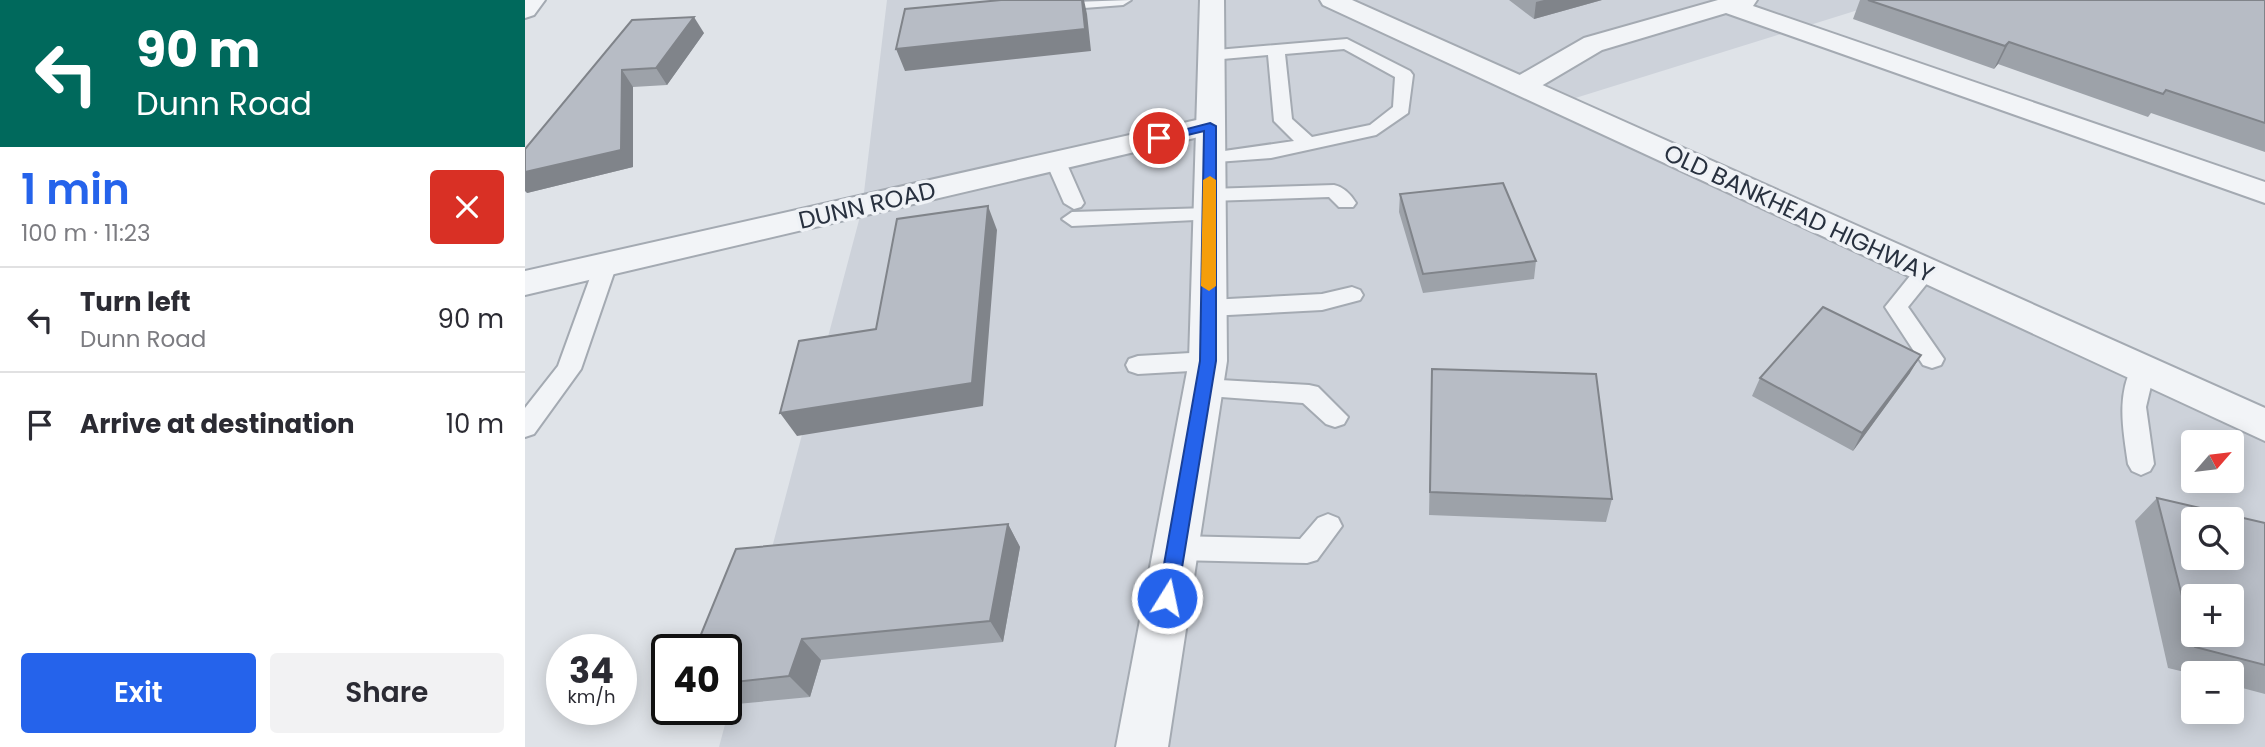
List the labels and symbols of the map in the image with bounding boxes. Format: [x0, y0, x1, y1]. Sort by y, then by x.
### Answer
pin [1129, 108, 1189, 168]
street label: OLD BANKHEAD HIGHWAY [1659, 136, 1939, 290]
street label: DUNN ROAD [795, 173, 939, 237]
north arrow [2181, 430, 2243, 494]
position arrow [1130, 561, 1204, 635]
speed limit sign: 40 [651, 634, 742, 725]

